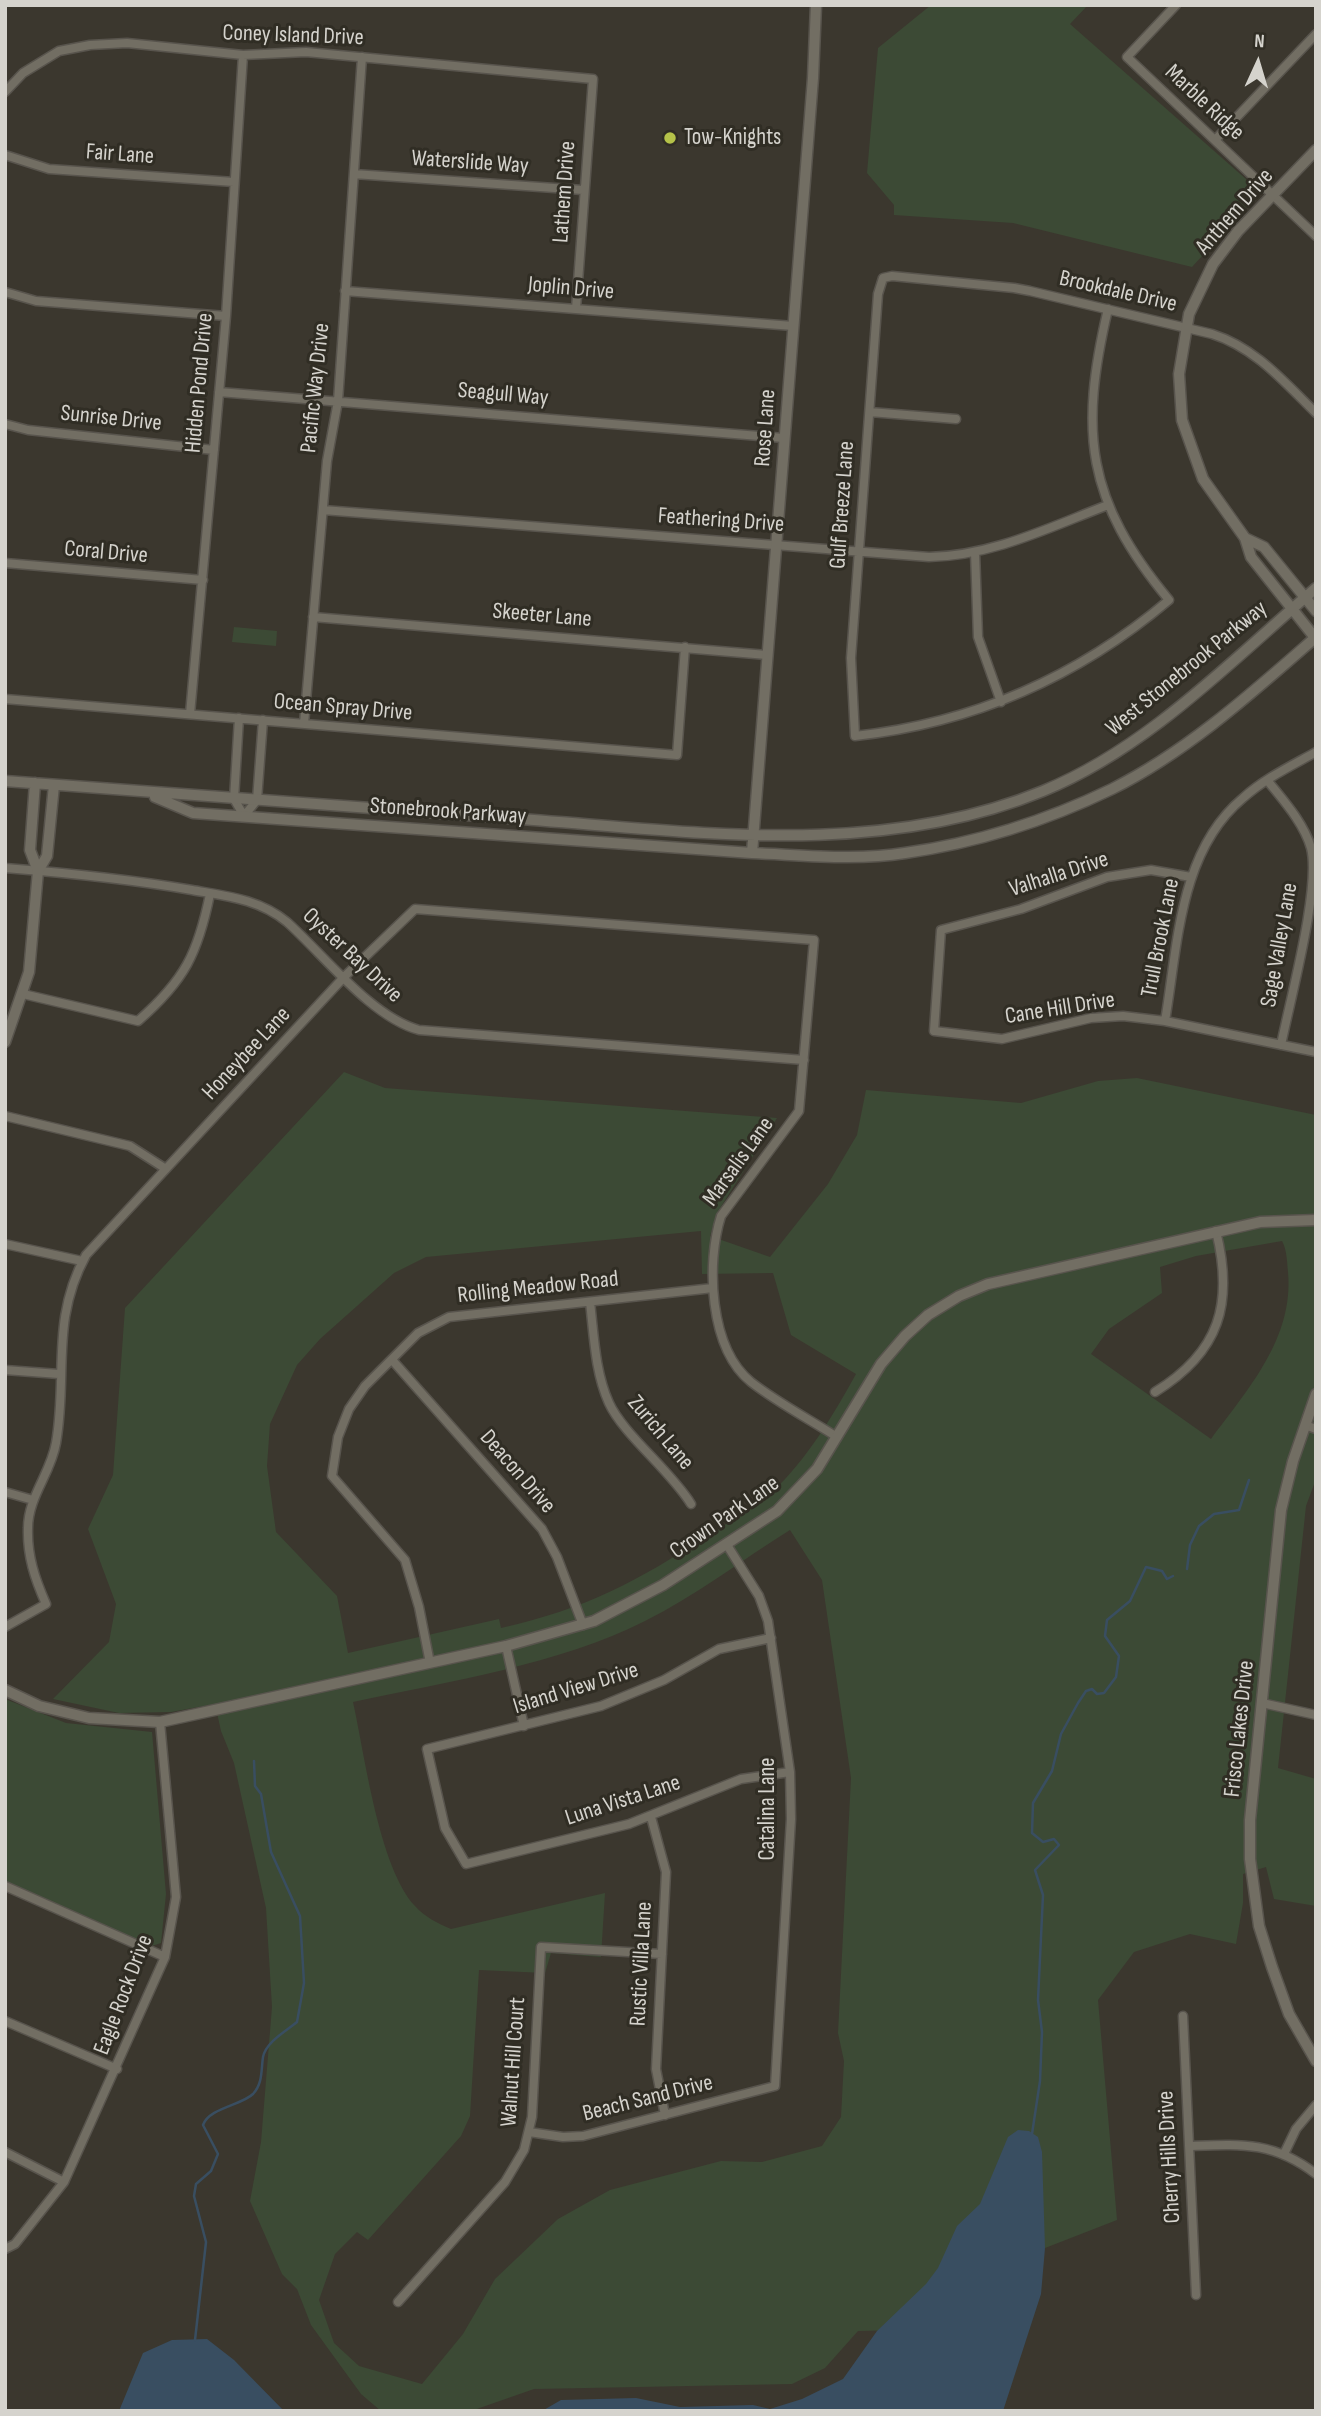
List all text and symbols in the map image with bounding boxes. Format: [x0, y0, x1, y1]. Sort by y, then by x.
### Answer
street label: Coney Island Drive [222, 20, 364, 52]
north arrow [1223, 28, 1293, 98]
text: N [1254, 30, 1265, 53]
street label: Marble Ridge [1159, 59, 1249, 147]
place label: Tow-Knights [684, 124, 781, 152]
marker: Tow-Knights [662, 130, 678, 146]
street label: Fair Lane [85, 139, 155, 171]
street label: Lathem Drive [548, 140, 582, 244]
street label: Waterslide Way [411, 145, 529, 181]
street label: Anthem Drive [1190, 163, 1280, 261]
street label: Brookdale Drive [1057, 265, 1179, 319]
street label: Joplin Drive [527, 271, 615, 307]
street label: Hidden Pond Drive [180, 312, 220, 454]
street label: Pacific Way Drive [295, 322, 337, 454]
street label: Seagull Way [457, 377, 549, 413]
street label: Rose Lane [750, 388, 782, 468]
street label: Sunrise Drive [59, 400, 163, 438]
street label: Gulf Breeze Lane [825, 440, 861, 570]
street label: Feathering Drive [657, 503, 785, 539]
street label: Coral Drive [63, 536, 149, 570]
street label: West Stonebrook Parkway [1101, 596, 1273, 742]
street label: Skeeter Lane [491, 598, 593, 634]
street label: Ocean Spray Drive [273, 688, 413, 728]
street label: Stonebrook Parkway [369, 793, 527, 831]
street label: Valhalla Drive [1006, 846, 1112, 904]
street label: Trull Brook Lane [1136, 876, 1186, 1000]
street label: Sage Valley Lane [1255, 881, 1305, 1009]
street label: Oyster Bay Drive [296, 903, 408, 1009]
street label: Cane Hill Drive [1003, 987, 1117, 1031]
street label: Honeybee Lane [197, 1002, 297, 1106]
street label: Marsalis Lane [698, 1112, 780, 1212]
street label: Rolling Meadow Road [456, 1266, 620, 1310]
street label: Zurich Lane [621, 1390, 699, 1476]
street label: Deacon Drive [473, 1425, 561, 1519]
street label: Crown Park Lane [665, 1470, 785, 1566]
street label: Island View Drive [510, 1657, 642, 1721]
street label: Frisco Lakes Drive [1219, 1659, 1261, 1799]
street label: Catalina Lane [754, 1757, 782, 1861]
street label: Luna Vista Lane [562, 1769, 684, 1833]
street label: Rustic Villa Lane [625, 1901, 659, 2027]
street label: Eagle Rock Drive [89, 1931, 159, 2059]
street label: Walnut Hill Court [496, 1996, 532, 2128]
street label: Beach Sand Drive [580, 2070, 716, 2128]
street label: Cherry Hills Drive [1153, 2090, 1187, 2224]

